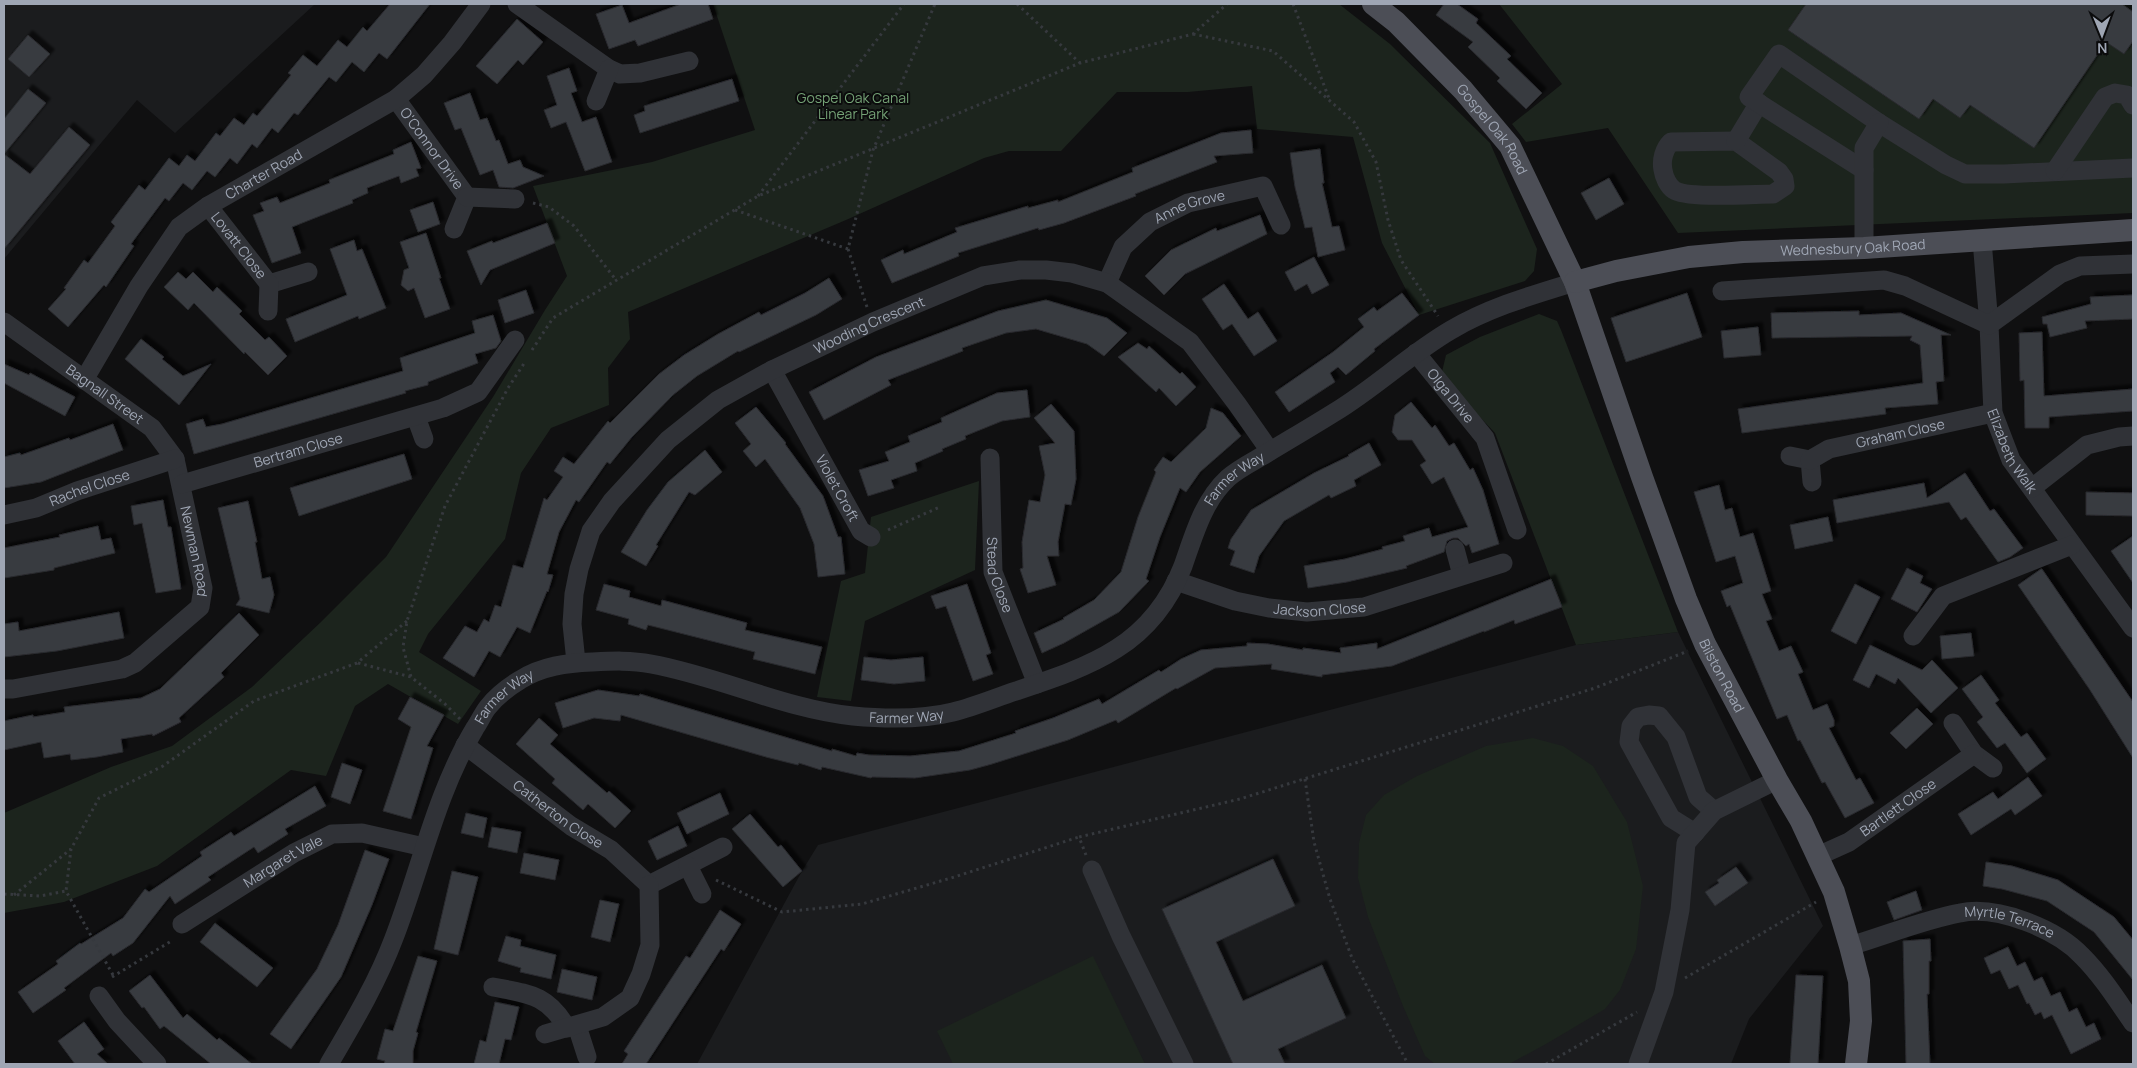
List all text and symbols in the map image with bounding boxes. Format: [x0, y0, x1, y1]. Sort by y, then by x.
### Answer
north arrow [2077, 10, 2127, 60]
text: N [2097, 39, 2107, 58]
street label: Gospel Oak Road [1453, 79, 1532, 178]
park label: Gospel Oak Canal Linear Park [797, 88, 909, 123]
street label: O'Connor Drive [396, 103, 468, 193]
street label: Charter Road [221, 144, 305, 203]
street label: Anne Grove [1151, 185, 1227, 228]
street label: Lovatt Close [207, 208, 271, 282]
street label: Wednesbury Oak Road [1780, 234, 1926, 260]
street label: Wooding Crescent [810, 291, 928, 358]
street label: Bagnall Street [62, 359, 148, 428]
street label: Olga Drive [1423, 364, 1479, 427]
street label: Elizabeth Walk [1983, 406, 2043, 498]
street label: Graham Close [1854, 414, 1946, 452]
street label: Bertram Close [251, 428, 345, 472]
street label: Farmer Way [1199, 446, 1268, 509]
street label: Violet Croft [812, 451, 864, 525]
street label: Rachel Close [46, 464, 132, 510]
street label: Newman Road [176, 504, 213, 598]
street label: Stead Close [983, 537, 1018, 615]
street label: Jackson Close [1273, 597, 1367, 621]
street label: Bilston Road [1695, 636, 1749, 715]
street label: Farmer Way [470, 664, 537, 727]
street label: Farmer Way [869, 704, 946, 727]
street label: Bartlett Close [1856, 774, 1940, 840]
street label: Catherton Close [509, 775, 607, 852]
street label: Margaret Vale [240, 830, 326, 892]
street label: Myrtle Terrace [1964, 901, 2058, 942]

